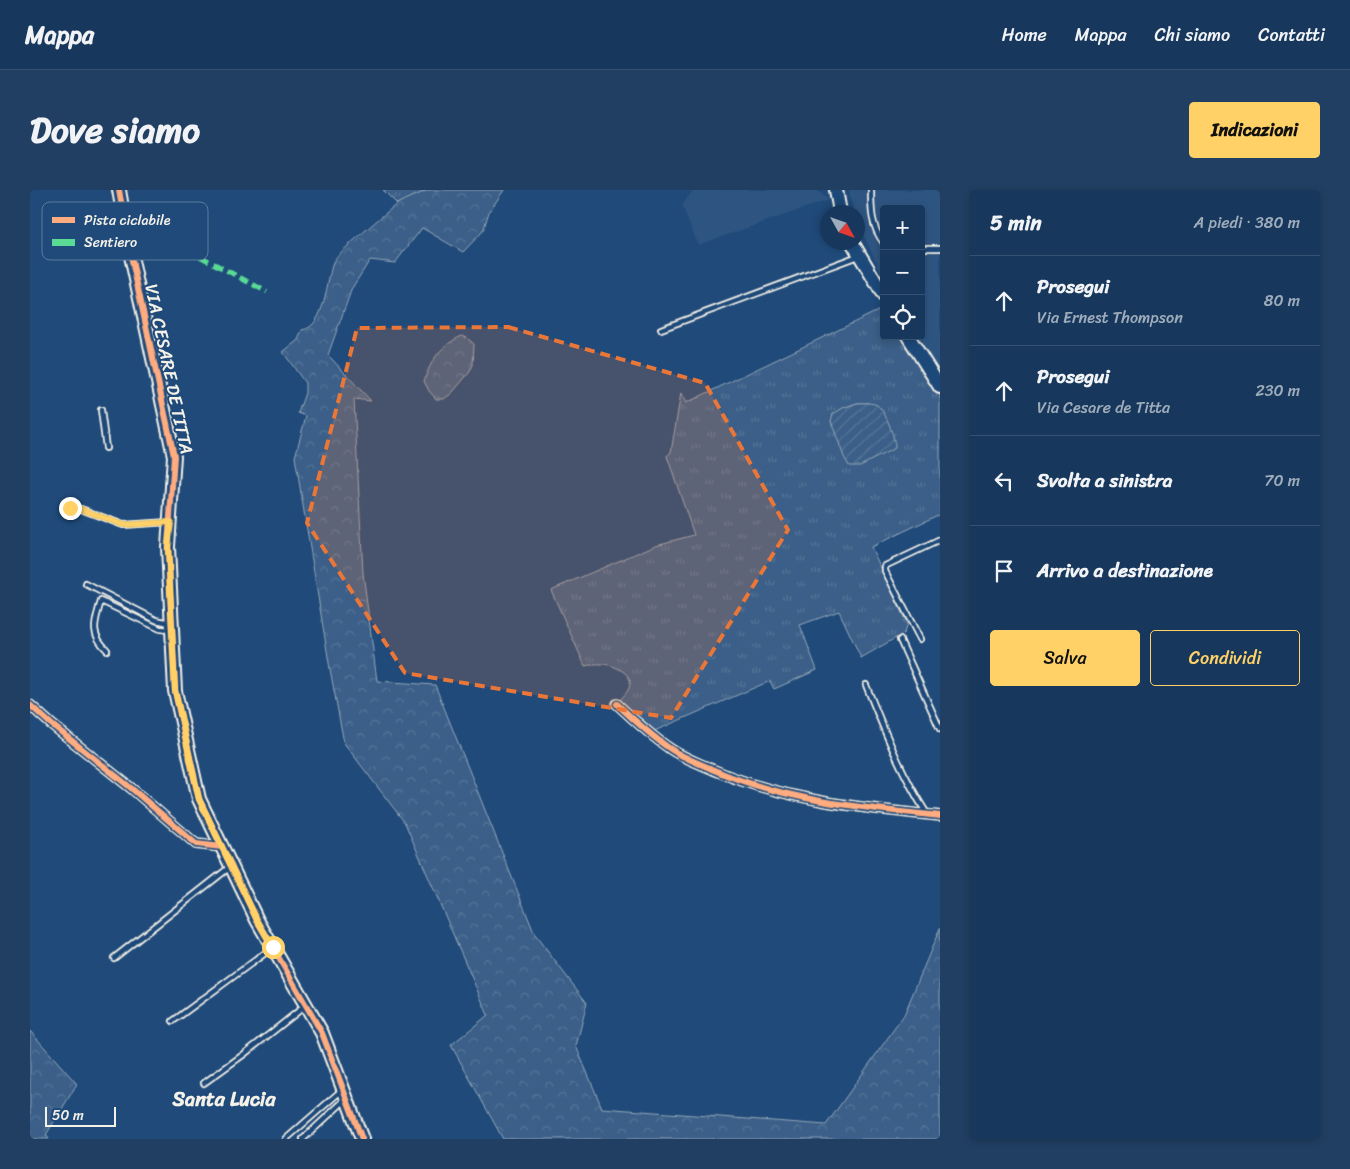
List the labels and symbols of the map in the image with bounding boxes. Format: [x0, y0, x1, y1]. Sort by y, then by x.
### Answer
legend [42, 202, 208, 260]
north arrow [820, 205, 865, 250]
text: Pista ciclabile [84, 208, 171, 233]
text: Sentiero [84, 230, 137, 255]
street label: VIA CESARE DE TITTA [135, 281, 203, 457]
route end [59, 497, 82, 520]
route start [262, 936, 285, 959]
district label: Santa Lucia [172, 1082, 276, 1117]
scale bar [45, 1104, 116, 1127]

